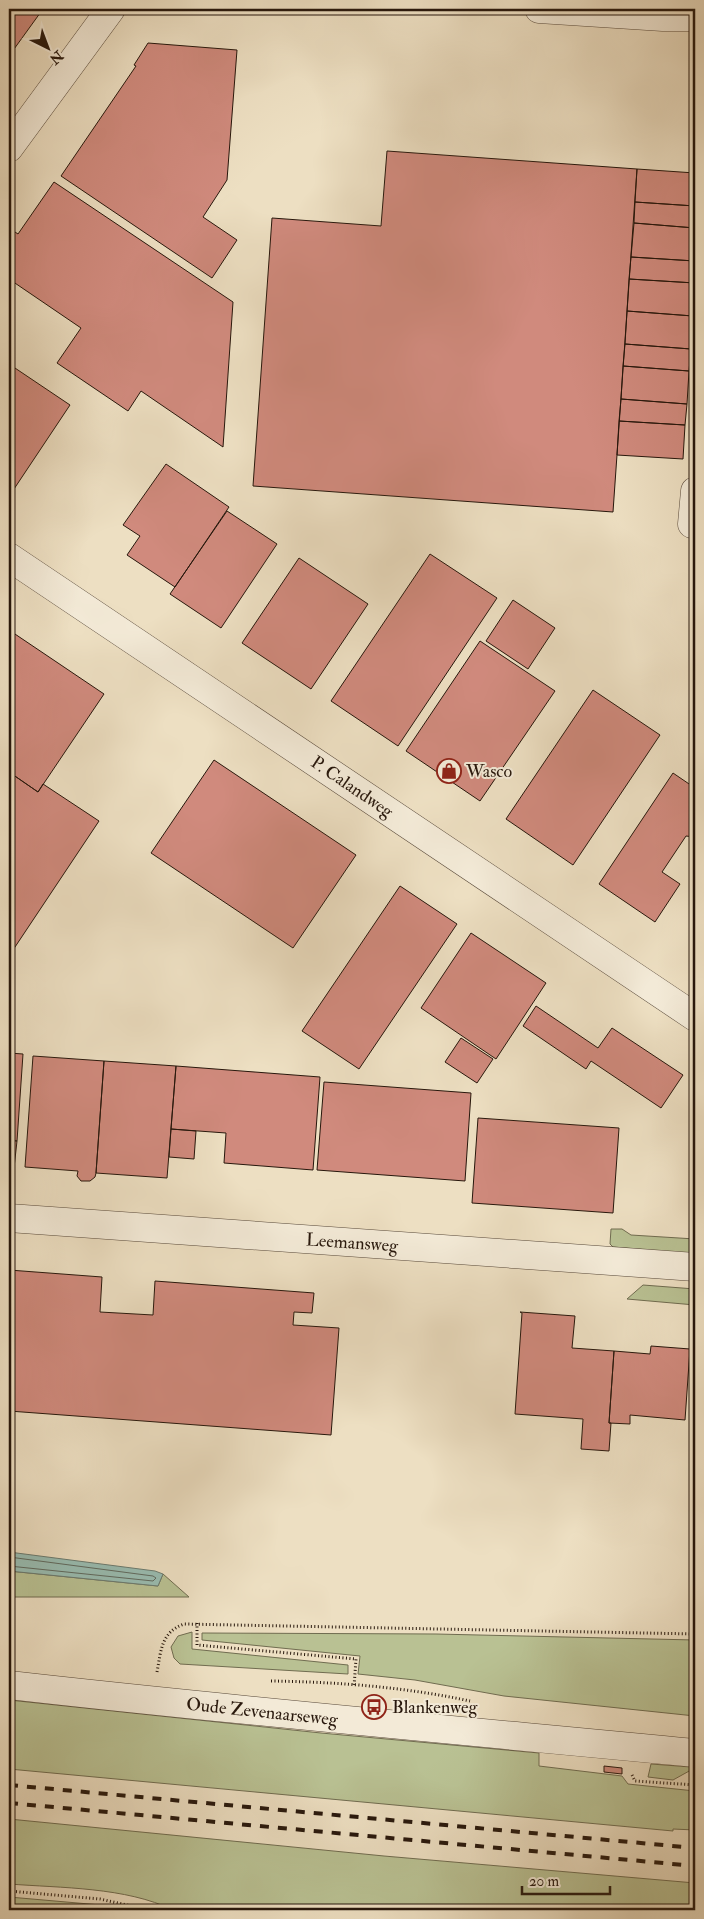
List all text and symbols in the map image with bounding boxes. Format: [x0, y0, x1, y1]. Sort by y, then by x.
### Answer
north arrow [22, 22, 72, 72]
text: N [46, 46, 67, 68]
street label: P. Calandweg [306, 751, 399, 824]
shop icon: Wasco [436, 758, 462, 784]
place label: Wasco [465, 760, 513, 783]
street label: Leemansweg [305, 1228, 400, 1258]
street label: Oude Zevenaarseweg [185, 1693, 340, 1732]
bus stop icon: Blankenweg [361, 1694, 387, 1720]
place label: Blankenweg [392, 1696, 478, 1719]
scale bar [522, 1864, 609, 1896]
text: 20 m [529, 1872, 559, 1891]

